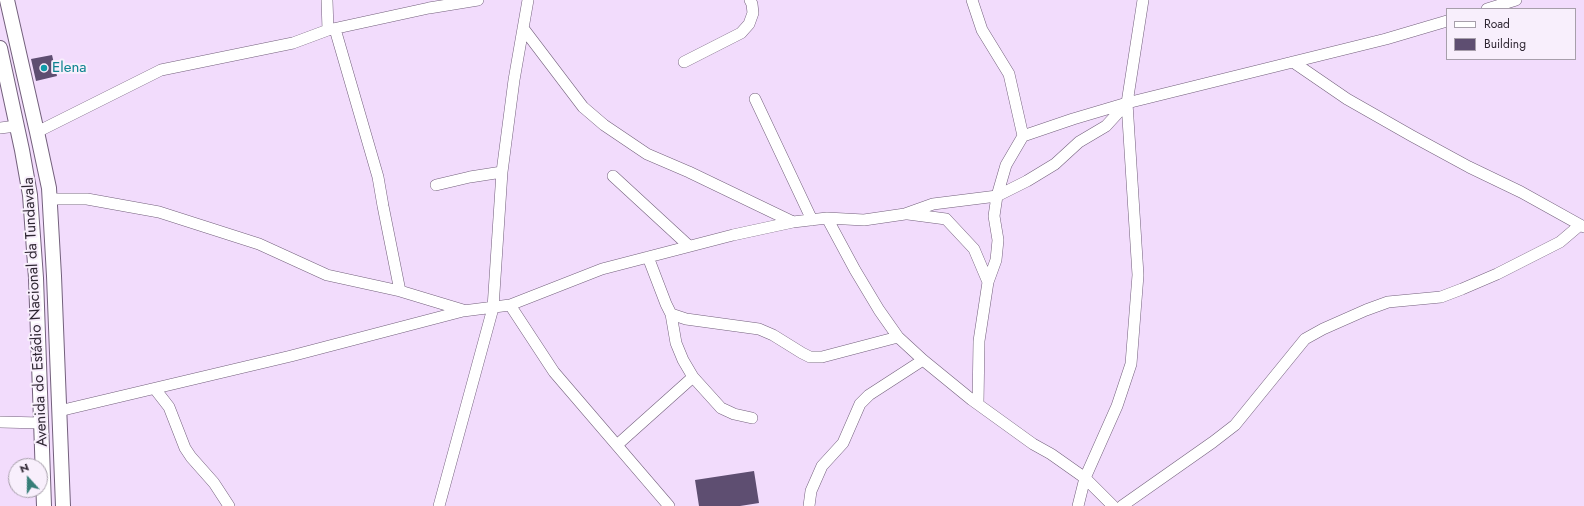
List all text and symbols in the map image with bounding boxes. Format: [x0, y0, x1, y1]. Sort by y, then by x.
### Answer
legend [1446, 8, 1576, 60]
text: Road [1484, 15, 1510, 33]
text: Building [1484, 35, 1526, 53]
place label: Elena [52, 59, 87, 77]
marker: Elena [39, 63, 49, 73]
street label: Avenida do Estádio Nacional da Tundavala [20, 177, 52, 447]
north arrow [8, 458, 48, 498]
text: N [17, 459, 31, 477]

